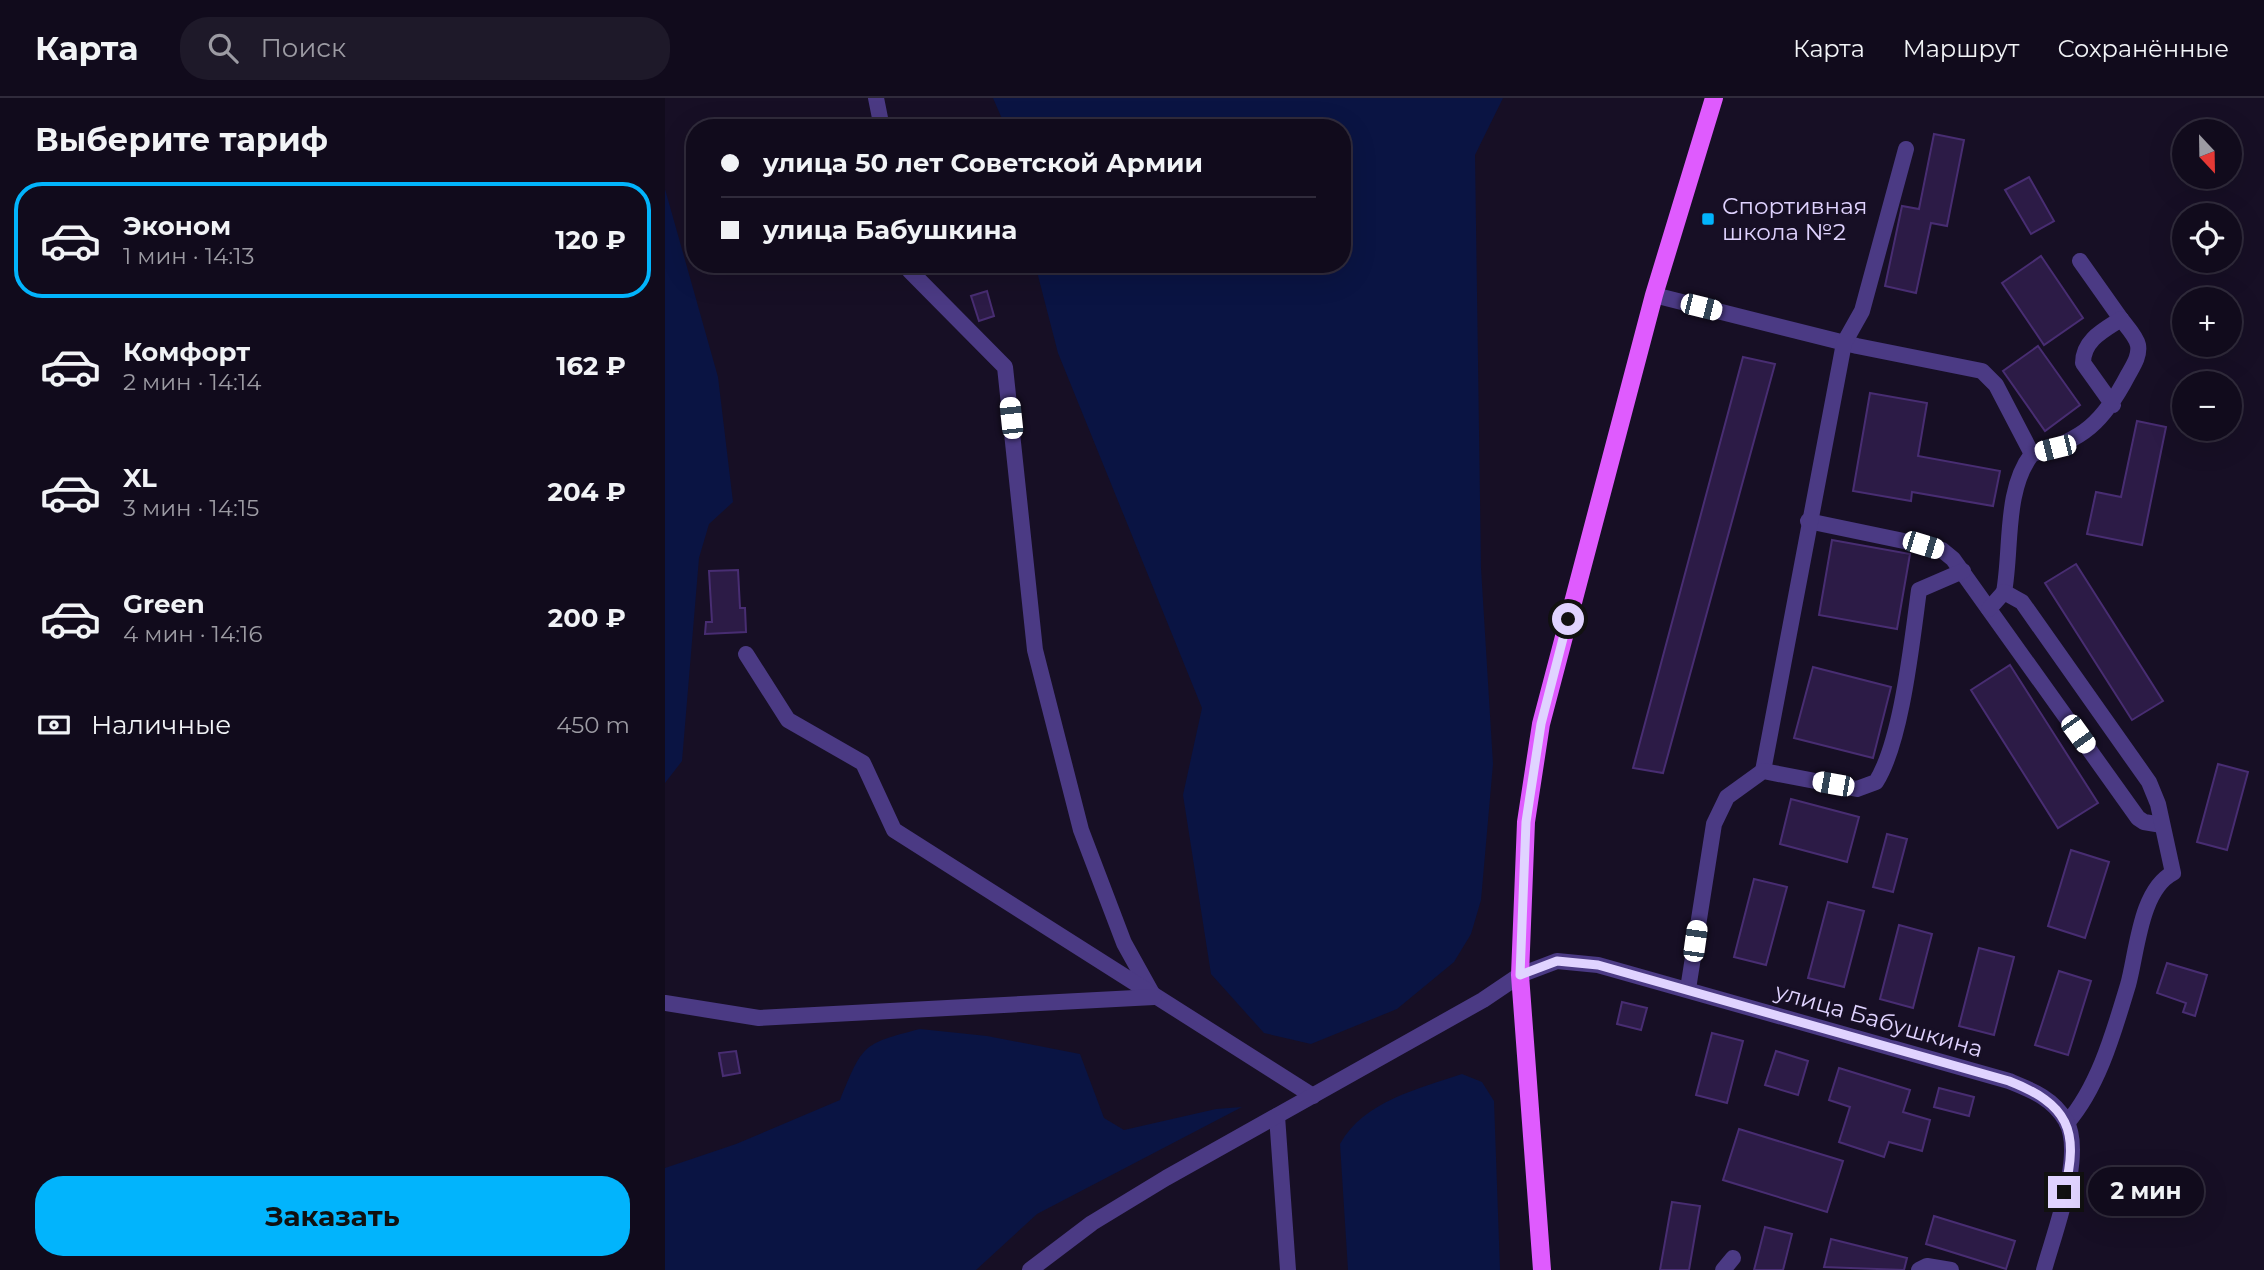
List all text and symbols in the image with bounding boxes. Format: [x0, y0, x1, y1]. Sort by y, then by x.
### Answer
search box [180, 17, 670, 80]
text: Карта [35, 28, 138, 68]
icon: search [204, 29, 242, 67]
text: Поиск [260, 32, 346, 64]
text: Карта [1793, 34, 1865, 63]
text: Маршрут [1903, 34, 2019, 63]
text: Сохранённые [2057, 34, 2229, 63]
north arrow [2172, 119, 2242, 189]
map controls [2172, 119, 2242, 441]
text: Выберите тариф [35, 120, 328, 159]
text: улица 50 лет Советской Армии [763, 147, 1203, 179]
place label: Спортивная школа №2 [1722, 192, 1867, 246]
button: locate [2172, 203, 2242, 273]
icon: car [39, 209, 102, 272]
text: Эконом [123, 210, 231, 242]
marker: Спортивная школа №2 [1700, 211, 1716, 227]
text: улица Бабушкина [763, 214, 1017, 246]
text: 120 ₽ [555, 224, 626, 256]
text: 1 мин · 14:13 [123, 242, 255, 270]
button: + [2172, 287, 2242, 357]
car [1679, 292, 1724, 322]
icon: car [39, 335, 102, 398]
text: Комфорт [123, 336, 250, 368]
text: 162 ₽ [556, 350, 626, 382]
text: 2 мин · 14:14 [123, 368, 262, 396]
button: − [2172, 371, 2242, 441]
car [999, 396, 1024, 440]
car [2033, 433, 2078, 463]
icon: car [39, 461, 102, 524]
text: XL [123, 462, 157, 494]
text: 204 ₽ [548, 476, 626, 508]
text: 3 мин · 14:15 [123, 494, 259, 522]
car [1900, 529, 1947, 561]
icon: car [39, 587, 102, 650]
text: Green [123, 588, 205, 620]
text: 200 ₽ [548, 602, 626, 634]
route start [1552, 603, 1584, 635]
text: 4 мин · 14:16 [123, 620, 262, 648]
icon: cash [35, 706, 73, 744]
text: Наличные [91, 709, 231, 741]
text: 450 m [556, 711, 630, 739]
car [2058, 711, 2099, 757]
car [1811, 770, 1856, 798]
car [1682, 919, 1709, 963]
street label: улица Бабушкина [1771, 977, 1986, 1063]
callout: 2 мин [2089, 1168, 2204, 1216]
button: Заказать [35, 1176, 630, 1256]
route end [2048, 1176, 2080, 1208]
text: 2 мин [2110, 1177, 2182, 1205]

